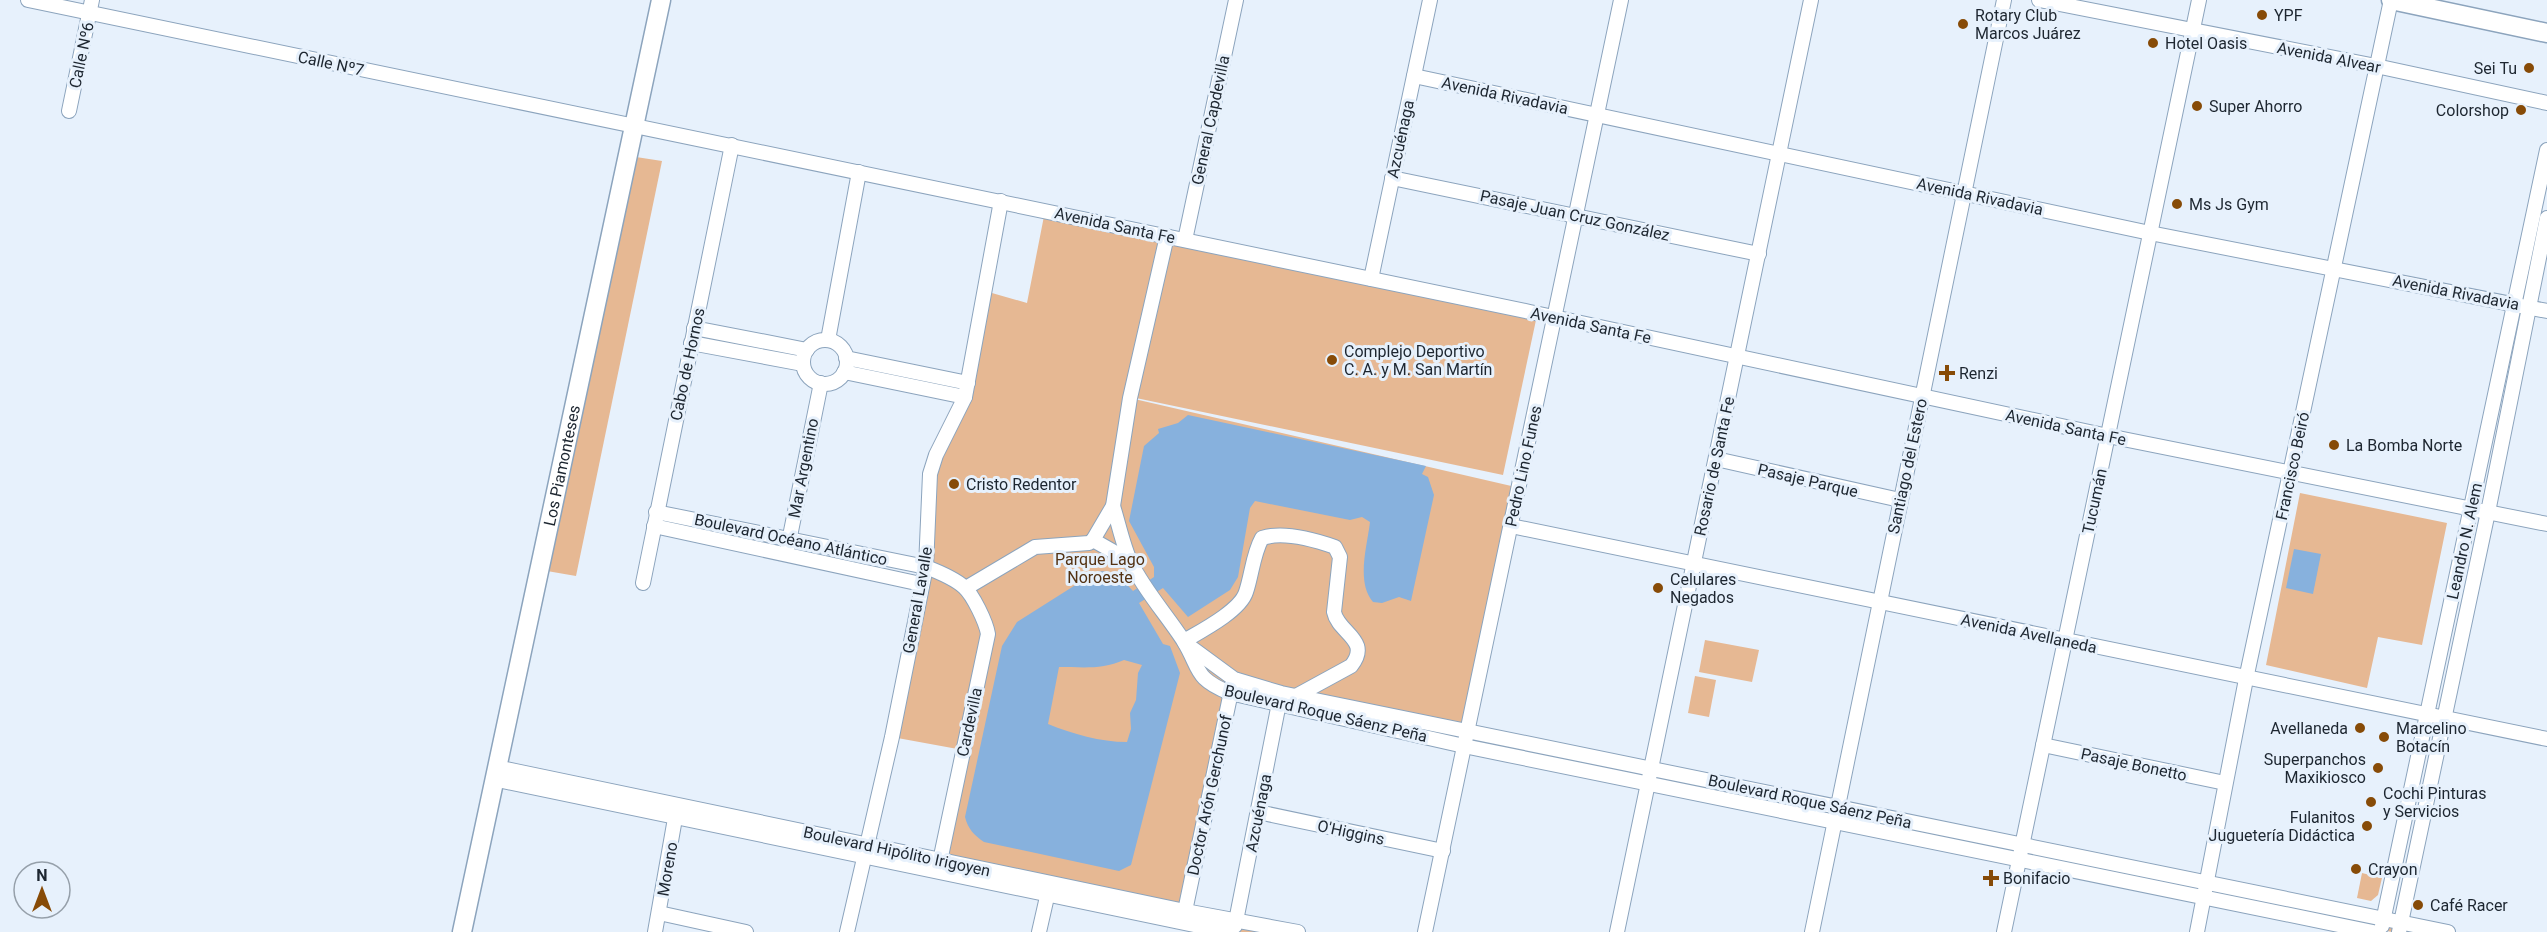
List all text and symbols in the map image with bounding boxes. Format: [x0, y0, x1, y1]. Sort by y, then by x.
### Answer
place label: Rotary Club Marcos Juárez [1975, 6, 2081, 43]
place label: YPF [2274, 6, 2303, 25]
marker: YPF [2255, 8, 2269, 22]
marker: Rotary Club Marcos Juárez [1956, 17, 1970, 31]
street label: Calle Nº6 [65, 20, 98, 90]
place label: Hotel Oasis [2165, 34, 2247, 53]
marker: Hotel Oasis [2146, 36, 2160, 50]
street label: Avenida Alvear [2275, 38, 2383, 77]
street label: Calle Nº7 [296, 47, 366, 80]
street label: General Capdevilla [1187, 54, 1234, 187]
place label: Sei Tu [2474, 59, 2517, 78]
marker: Sei Tu [2522, 61, 2536, 75]
street label: Avenida Rivadavia [1440, 73, 1570, 118]
place label: Super Ahorro [2209, 97, 2302, 116]
street label: Azcuénaga [1383, 98, 1418, 180]
marker: Super Ahorro [2190, 99, 2204, 113]
place label: Colorshop [2436, 101, 2509, 120]
marker: Colorshop [2514, 103, 2528, 117]
street label: Avenida Rivadavia [1915, 174, 2045, 219]
street label: Pasaje Juan Cruz González [1478, 186, 1672, 245]
place label: Ms Js Gym [2189, 195, 2269, 214]
marker: Ms Js Gym [2170, 197, 2184, 211]
street label: Avenida Santa Fe [1053, 203, 1177, 248]
street label: Avenida Rivadavia [2391, 271, 2521, 314]
street label: Avenida Santa Fe [1529, 303, 1653, 348]
street label: Cabo de Hornos [666, 306, 709, 422]
place label: Complejo Deportivo C. A. y M. San Martín [1344, 342, 1492, 379]
marker: Complejo Deportivo C. A. y M. San Martín [1325, 353, 1339, 367]
place label: Renzi [1959, 364, 1998, 383]
marker: Renzi [1940, 366, 1954, 380]
street label: Rosario de Santa Fe [1690, 395, 1739, 537]
street label: Santiago del Estero [1884, 397, 1931, 535]
street label: Los Piamonteses [540, 403, 584, 528]
street label: Pedro Lino Funes [1501, 404, 1546, 528]
street label: Avenida Santa Fe [2004, 405, 2128, 450]
street label: Francisco Beiró [2272, 410, 2313, 522]
street label: Mar Argentino [785, 417, 822, 520]
place label: La Bomba Norte [2346, 436, 2462, 455]
marker: La Bomba Norte [2327, 438, 2341, 452]
street label: Pasaje Parque [1756, 460, 1860, 501]
street label: Tucumán [2078, 467, 2111, 536]
place label: Cristo Redentor [966, 475, 1077, 494]
marker: Cristo Redentor [947, 477, 961, 491]
street label: Leandro N. Alem [2443, 481, 2486, 601]
street label: Boulevard Océano Atlántico [693, 510, 889, 569]
street label: General Lavalle [899, 545, 936, 655]
park label: Parque Lago Noroeste [1055, 550, 1145, 587]
place label: Celulares Negados [1670, 570, 1736, 607]
marker: Celulares Negados [1651, 581, 1665, 595]
street label: Avenida Avellaneda [1959, 610, 2099, 657]
street label: Boulevard Roque Sáenz Peña [1223, 681, 1429, 746]
street label: Cardevilla [953, 686, 986, 758]
street label: Doctor Arón Gerchunof [1183, 713, 1236, 877]
place label: Avellaneda [2270, 719, 2348, 738]
place label: Marcelino Botacín [2396, 719, 2467, 756]
marker: Avellaneda [2353, 721, 2367, 735]
marker: Marcelino Botacín [2377, 730, 2391, 744]
street label: Pasaje Bonetto [2079, 744, 2189, 785]
place label: Superpanchos Maxikiosco [2264, 750, 2366, 787]
marker: Superpanchos Maxikiosco [2371, 761, 2385, 775]
street label: Boulevard Roque Sáenz Peña [1706, 771, 1913, 832]
street label: Azcuénaga [1242, 772, 1275, 854]
place label: Cochi Pinturas y Servicios [2383, 784, 2487, 821]
marker: Cochi Pinturas y Servicios [2364, 795, 2378, 809]
place label: Fulanitos Juguetería Didáctica [2209, 808, 2355, 845]
street label: O'Higgins [1316, 816, 1386, 849]
marker: Fulanitos Juguetería Didáctica [2360, 819, 2374, 833]
street label: Boulevard Hipólito Irigoyen [802, 822, 992, 881]
street label: Moreno [653, 840, 682, 898]
north arrow [12, 860, 72, 920]
place label: Crayon [2368, 860, 2418, 879]
marker: Crayon [2349, 862, 2363, 876]
text: N [36, 866, 48, 885]
place label: Bonifacio [2003, 869, 2070, 888]
marker: Bonifacio [1984, 871, 1998, 885]
place label: Café Racer [2430, 896, 2508, 915]
marker: Café Racer [2411, 898, 2425, 912]

